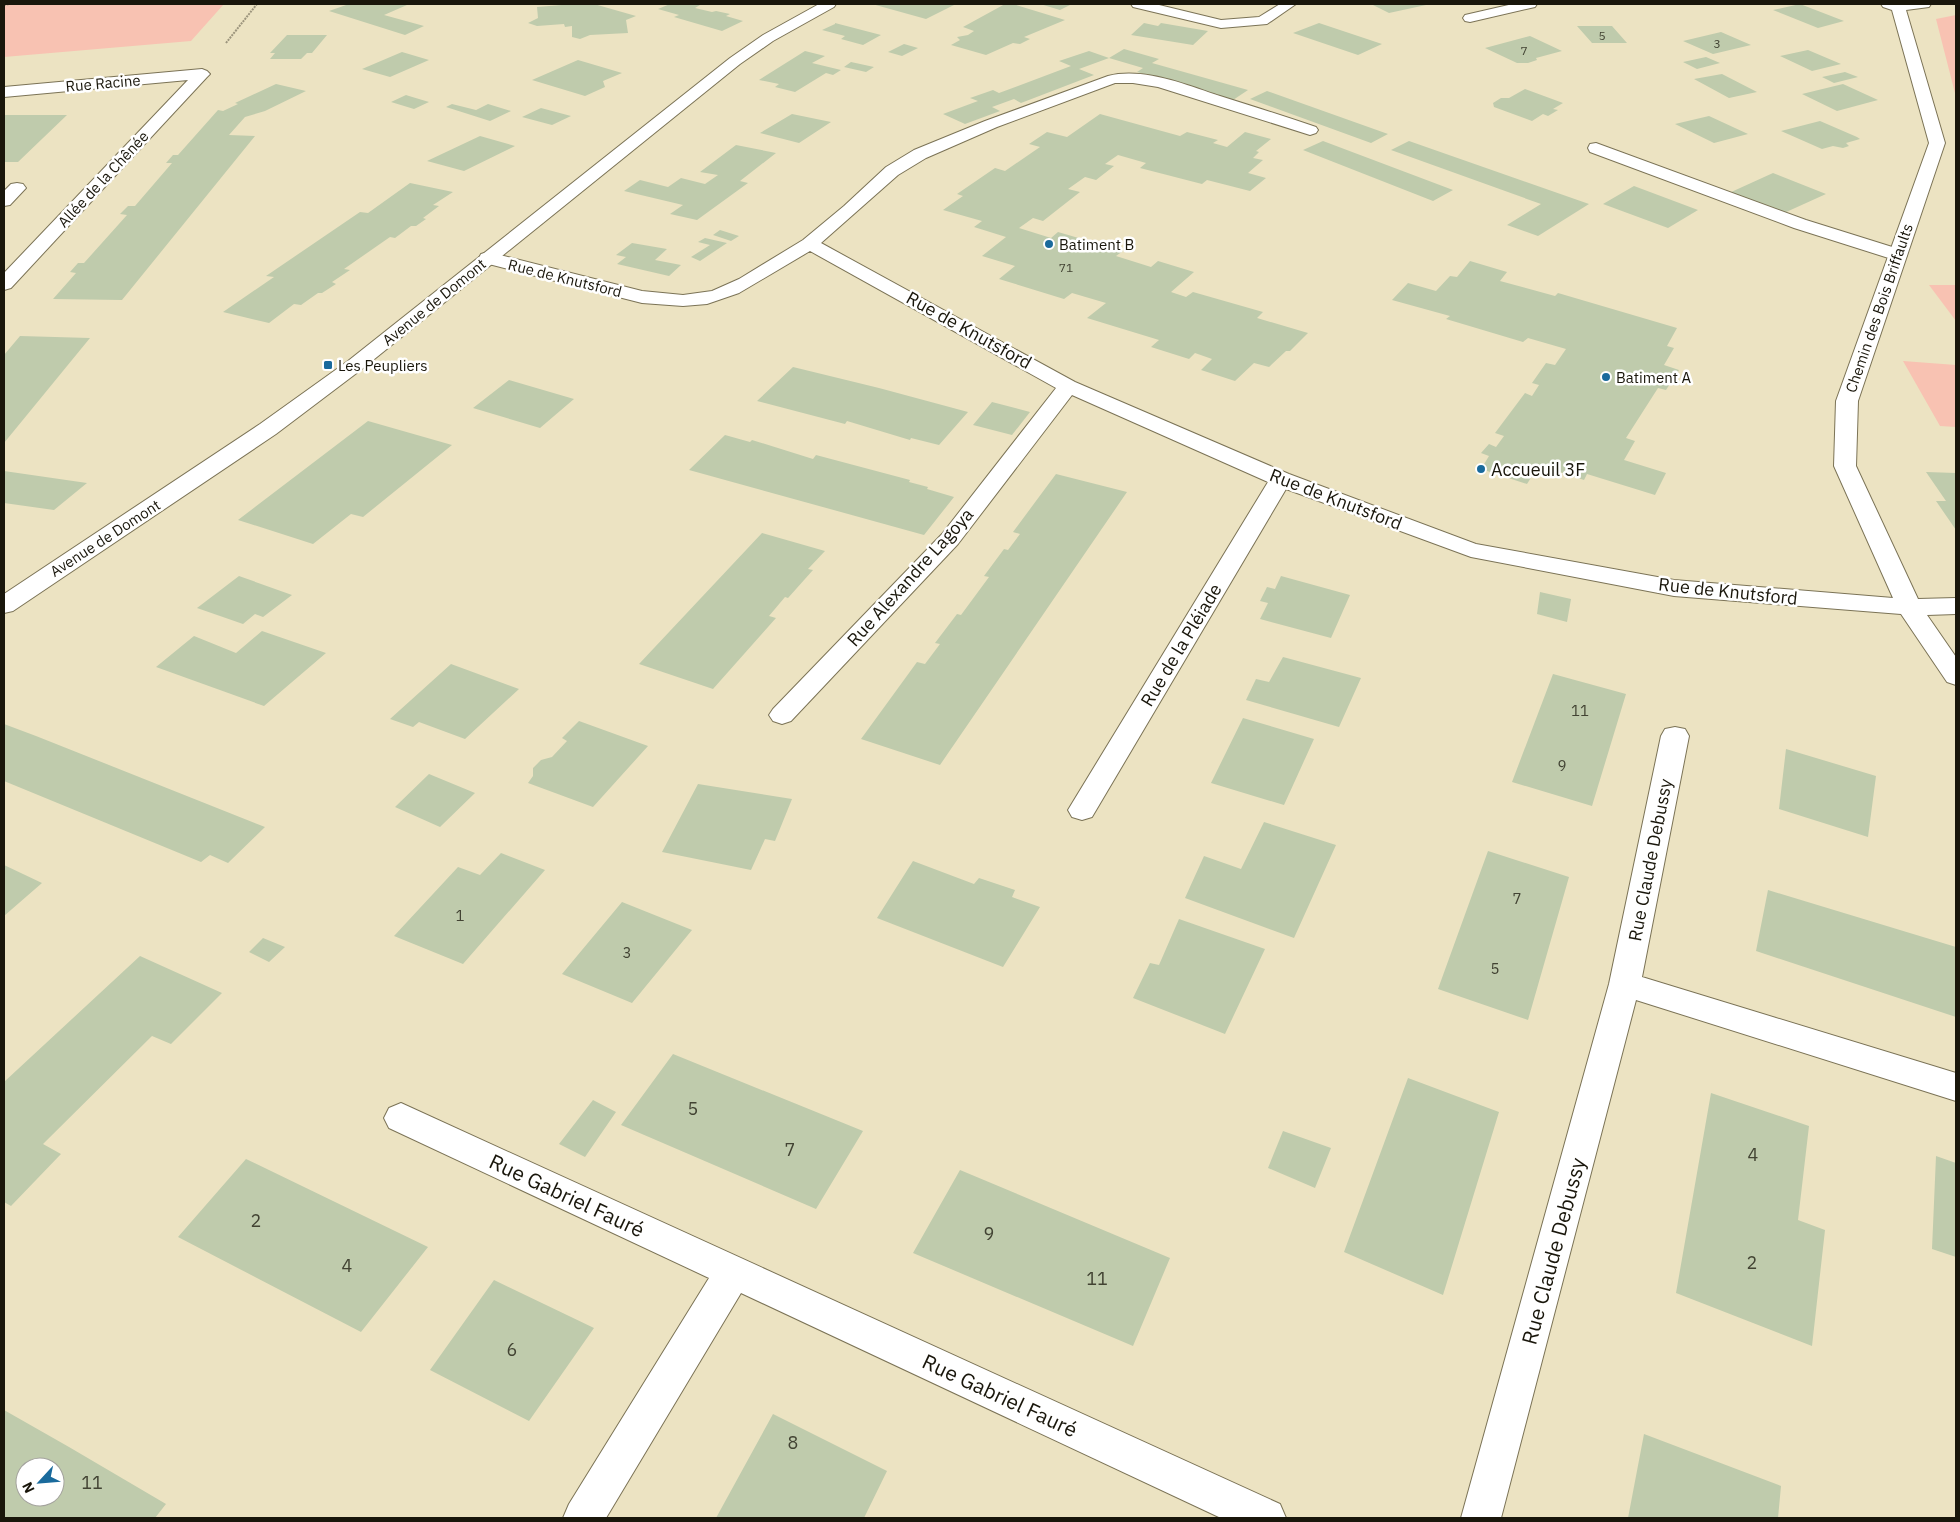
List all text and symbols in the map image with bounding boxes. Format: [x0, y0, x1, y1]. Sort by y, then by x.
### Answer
house number: 5 [1598, 28, 1606, 43]
house number: 3 [1713, 36, 1721, 51]
house number: 7 [1520, 43, 1528, 58]
street label: Rue Racine [65, 70, 141, 96]
street label: Allée de la Chênée [53, 127, 153, 231]
street label: Chemin des Bois Briffaults [1841, 221, 1917, 395]
place label: Batiment B [1059, 235, 1134, 254]
marker: Batiment B [1043, 238, 1055, 250]
street label: Avenue de Domont [378, 254, 490, 350]
street label: Rue de Knutsford [506, 255, 624, 301]
house number: 71 [1059, 260, 1073, 275]
street label: Rue de Knutsford [902, 286, 1036, 374]
place label: Les Peupliers [338, 356, 428, 375]
marker: Les Peupliers [322, 359, 334, 371]
place label: Batiment A [1616, 368, 1691, 387]
marker: Batiment A [1600, 371, 1612, 383]
place label: Accueuil 3F [1491, 458, 1585, 481]
street label: Rue de Knutsford [1267, 463, 1405, 535]
marker: Accueuil 3F [1475, 463, 1487, 475]
street label: Avenue de Domont [46, 495, 164, 581]
street label: Rue Alexandre Lagoya [842, 503, 978, 651]
street label: Rue de Knutsford [1657, 572, 1799, 610]
street label: Rue de la Pléiade [1135, 579, 1227, 711]
house number: 11 [1571, 701, 1589, 720]
house number: 9 [1557, 756, 1567, 775]
street label: Rue Claude Debussy [1623, 777, 1677, 943]
house number: 7 [1512, 889, 1522, 908]
house number: 1 [455, 906, 465, 925]
house number: 3 [622, 943, 632, 962]
house number: 5 [1490, 959, 1500, 978]
house number: 5 [688, 1097, 698, 1120]
house number: 7 [785, 1138, 795, 1161]
house number: 4 [1748, 1143, 1759, 1166]
street label: Rue Gabriel Fauré [485, 1147, 649, 1243]
street label: Rue Claude Debussy [1515, 1154, 1592, 1348]
house number: 2 [251, 1209, 261, 1232]
house number: 9 [984, 1222, 994, 1245]
house number: 2 [1747, 1251, 1757, 1274]
house number: 4 [342, 1254, 353, 1277]
house number: 11 [1086, 1267, 1108, 1290]
house number: 6 [507, 1338, 517, 1361]
street label: Rue Gabriel Fauré [918, 1347, 1082, 1443]
house number: 8 [788, 1431, 798, 1454]
north arrow [15, 1457, 65, 1507]
house number: 11 [81, 1471, 103, 1494]
text: N [18, 1479, 39, 1496]

